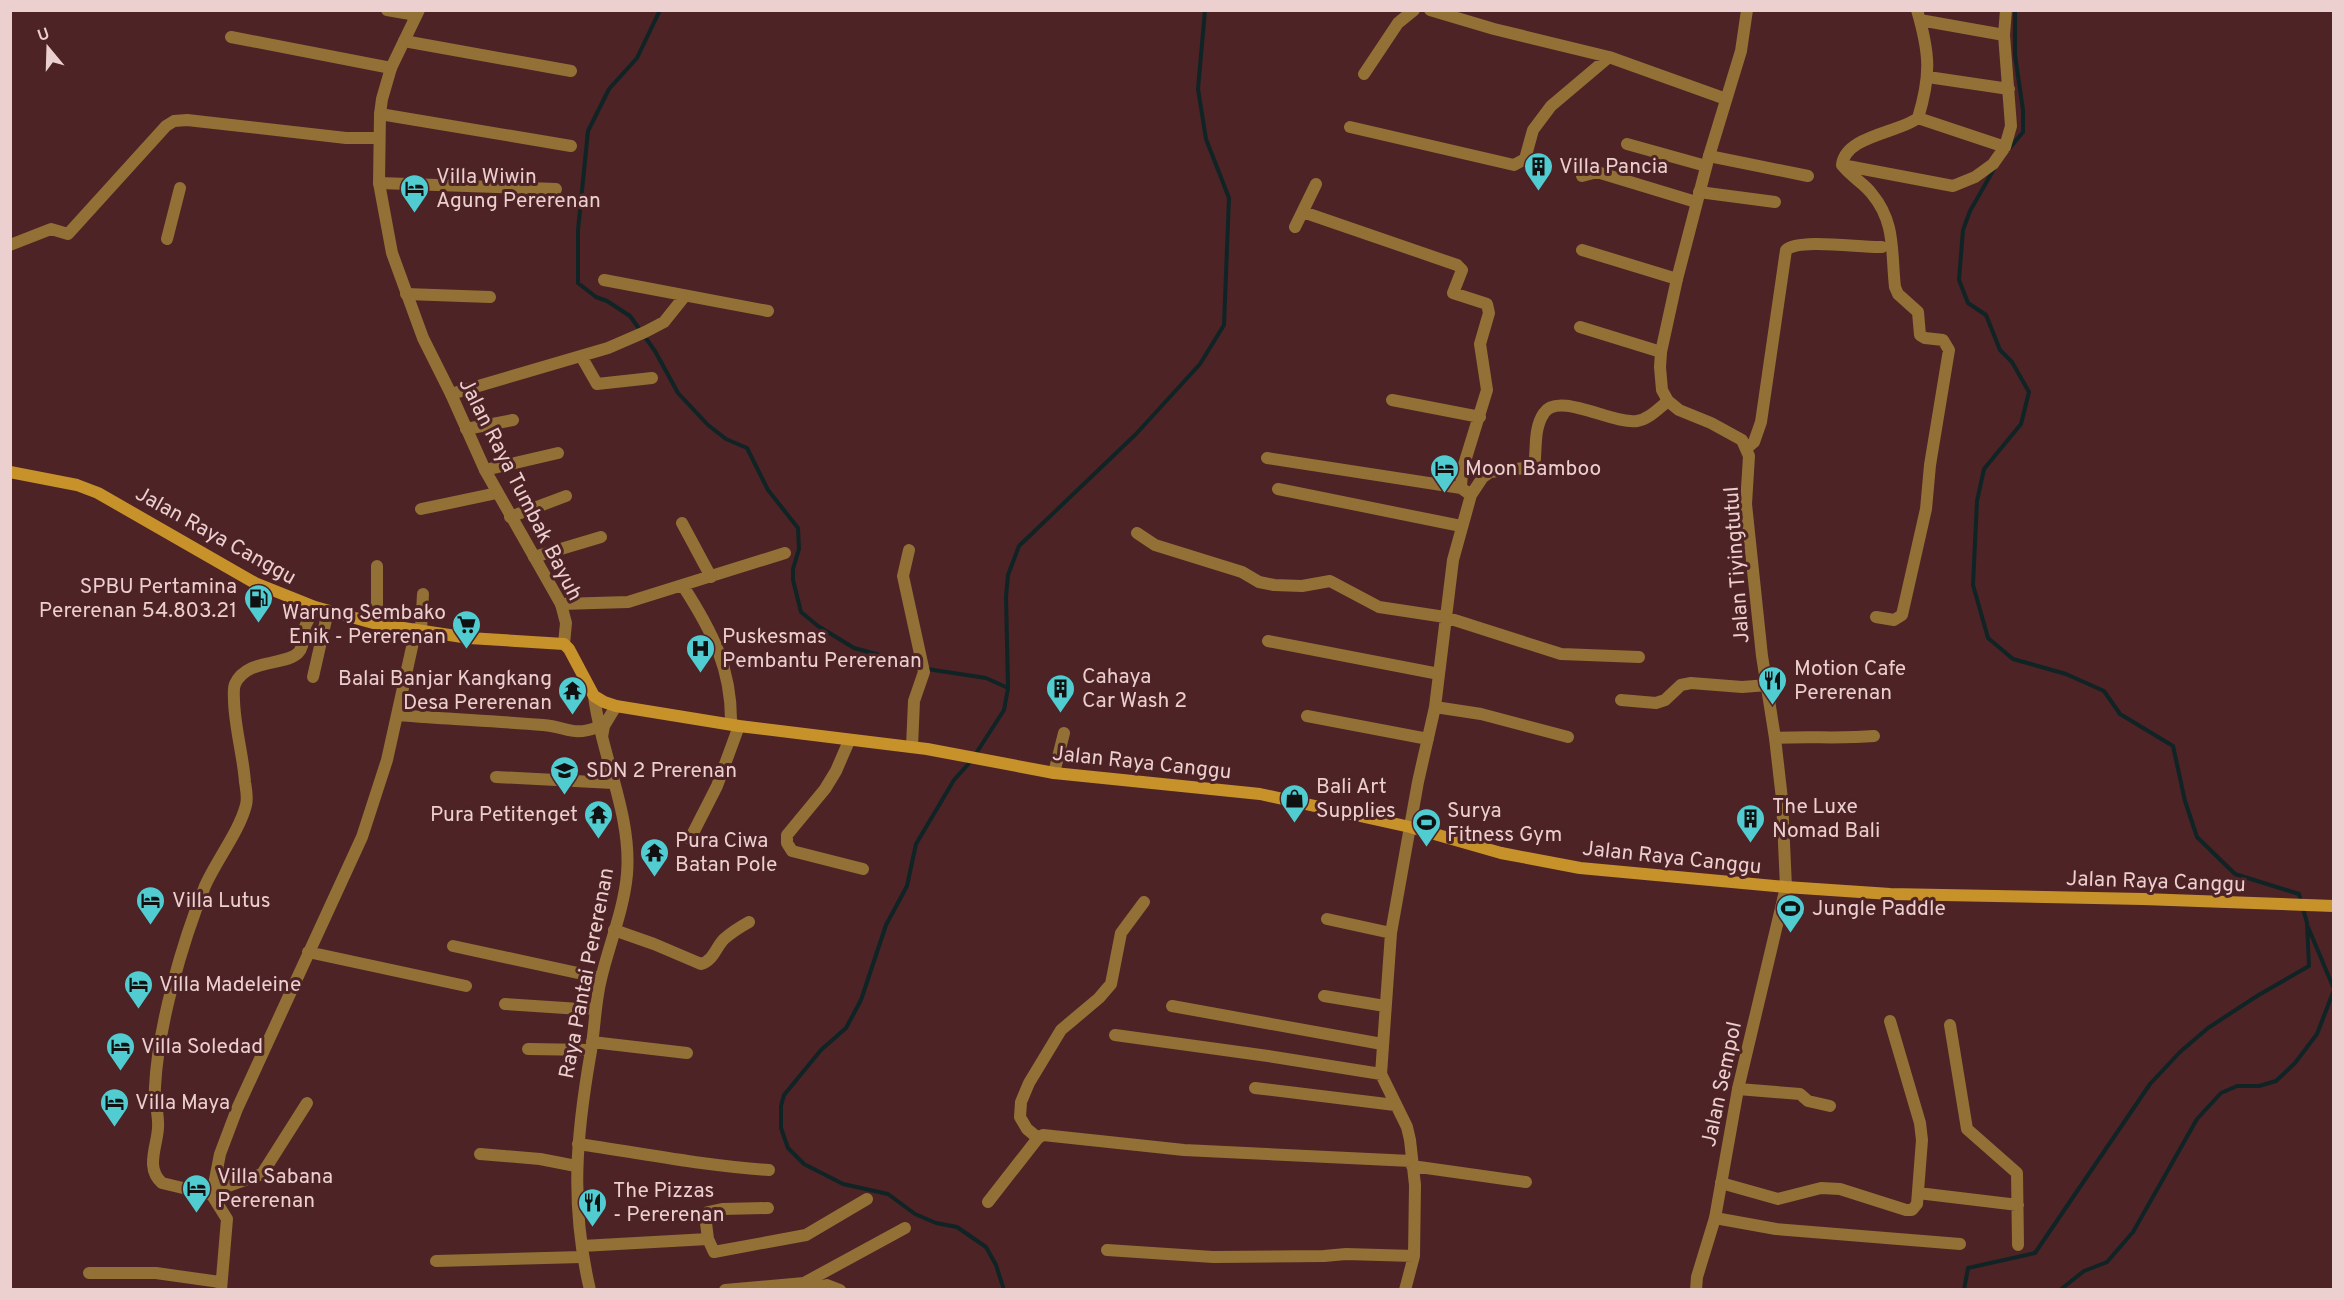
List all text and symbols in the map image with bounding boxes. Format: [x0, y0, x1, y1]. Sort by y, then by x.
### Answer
north arrow [18, 18, 78, 78]
text: U [35, 24, 52, 47]
building icon: Villa Pancia [1522, 150, 1554, 192]
place label: Villa Pancia [1559, 154, 1668, 181]
place label: Villa Wiwin Agung Pererenan [436, 164, 601, 215]
hotel icon: Villa Wiwin Agung Pererenan [399, 172, 431, 214]
street label: Jalan Raya Tumbak Bayuh [452, 374, 588, 606]
hotel icon: Moon Bamboo [1428, 452, 1460, 494]
place label: Moon Bamboo [1465, 456, 1601, 483]
street label: Jalan Raya Canggu [130, 481, 301, 592]
street label: Jalan Tiyingtutul [1719, 486, 1756, 644]
place label: SPBU Pertamina Pererenan 54.803.21 [39, 574, 237, 625]
fuel station icon: SPBU Pertamina Pererenan 54.803.21 [242, 582, 274, 624]
place label: Warung Sembako Enik - Pererenan [282, 600, 446, 651]
supermarket icon: Warung Sembako Enik - Pererenan [451, 608, 483, 650]
place label: Puskesmas Pembantu Pererenan [722, 624, 922, 675]
hospital icon: Puskesmas Pembantu Pererenan [685, 632, 717, 674]
place label: Motion Cafe Pererenan [1794, 656, 1906, 707]
place label: Cahaya Car Wash 2 [1082, 664, 1187, 715]
restaurant icon: Motion Cafe Pererenan [1757, 664, 1789, 706]
place label: Balai Banjar Kangkang Desa Pererenan [338, 666, 552, 717]
building icon: Cahaya Car Wash 2 [1045, 672, 1077, 714]
temple icon: Balai Banjar Kangkang Desa Pererenan [557, 674, 589, 716]
street label: Jalan Raya Canggu [1051, 741, 1233, 786]
school or university icon: SDN 2 Prerenan [549, 754, 581, 796]
place label: SDN 2 Prerenan [586, 758, 737, 785]
place label: Bali Art Supplies [1316, 774, 1396, 825]
shop icon: Bali Art Supplies [1279, 782, 1311, 824]
place label: The Luxe Nomad Bali [1772, 794, 1880, 845]
temple icon: Pura Petitenget [583, 798, 615, 840]
place label: Surya Fitness Gym [1447, 798, 1562, 849]
place label: Pura Petitenget [430, 802, 578, 829]
building icon: The Luxe Nomad Bali [1735, 802, 1767, 844]
sports icon: Surya Fitness Gym [1410, 806, 1442, 848]
place label: Pura Ciwa Batan Pole [675, 828, 777, 879]
temple icon: Pura Ciwa Batan Pole [638, 836, 670, 878]
street label: Jalan Raya Canggu [1581, 836, 1763, 881]
street label: Raya Pantai Pererenan [554, 866, 621, 1081]
street label: Jalan Raya Canggu [2066, 866, 2246, 899]
hotel icon: Villa Lutus [135, 884, 167, 926]
place label: Villa Lutus [172, 888, 271, 915]
sports icon: Jungle Paddle [1775, 892, 1807, 934]
place label: Jungle Paddle [1812, 896, 1946, 923]
hotel icon: Villa Madeleine [122, 968, 154, 1010]
place label: Villa Madeleine [159, 972, 301, 999]
street label: Jalan Sempol [1696, 1019, 1749, 1149]
hotel icon: Villa Soledad [104, 1030, 136, 1072]
place label: Villa Soledad [141, 1034, 263, 1061]
hotel icon: Villa Maya [98, 1086, 130, 1128]
place label: Villa Maya [135, 1090, 230, 1117]
place label: Villa Sabana Pererenan [217, 1164, 333, 1215]
hotel icon: Villa Sabana Pererenan [180, 1172, 212, 1214]
place label: The Pizzas - Pererenan [613, 1178, 725, 1229]
restaurant icon: The Pizzas - Pererenan [576, 1186, 608, 1228]

